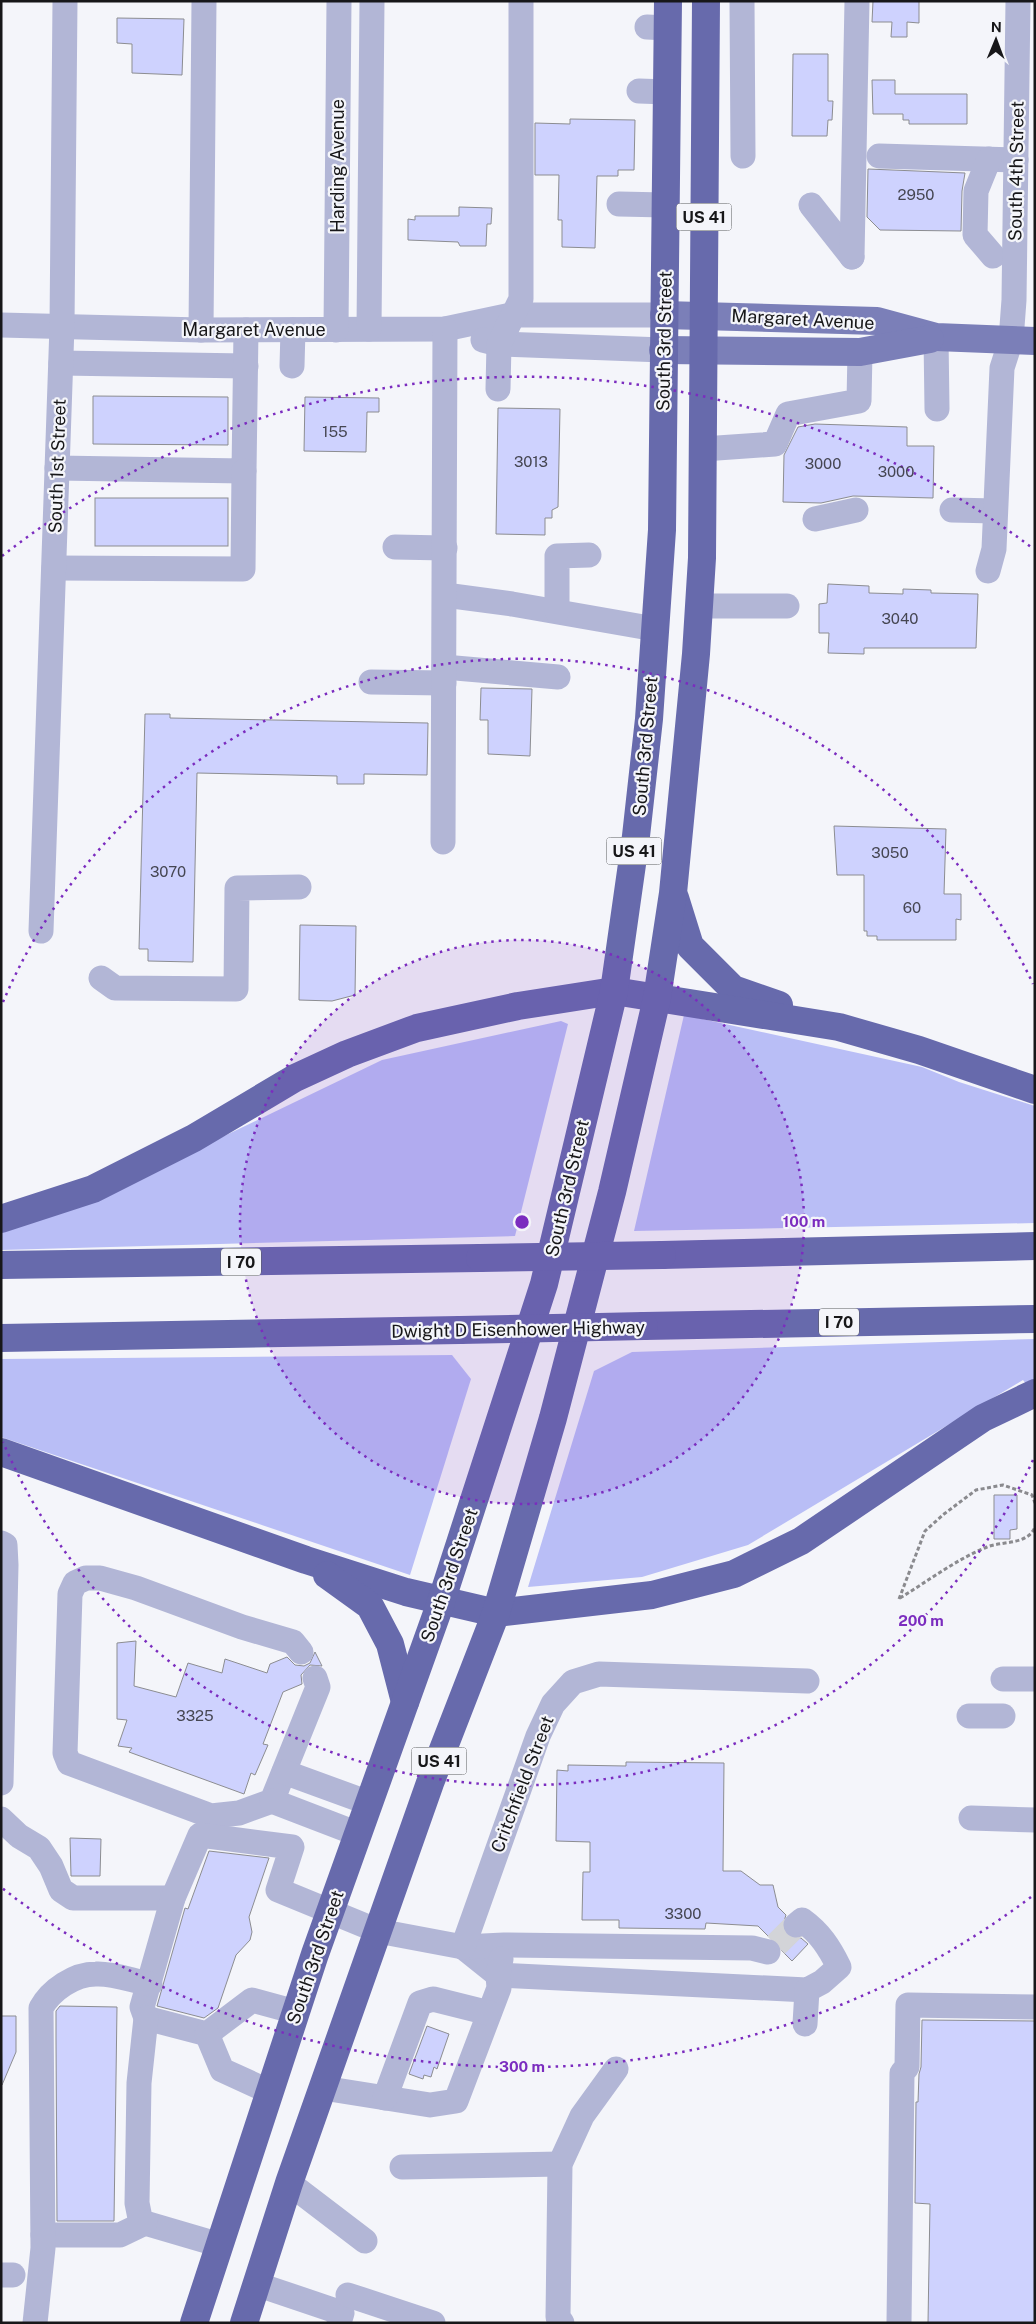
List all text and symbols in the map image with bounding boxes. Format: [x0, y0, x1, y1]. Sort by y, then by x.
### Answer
north arrow [971, 15, 1021, 65]
text: N [991, 19, 1002, 35]
street label: Harding Avenue [327, 99, 348, 233]
street label: South 4th Street [1004, 101, 1028, 241]
house number: 2950 [897, 186, 935, 203]
road number: US 41 [676, 203, 732, 230]
street label: South 3rd Street [652, 271, 676, 411]
street label: Margaret Avenue [731, 305, 875, 333]
street label: Margaret Avenue [182, 319, 326, 340]
street label: South 1st Street [44, 398, 70, 534]
house number: 155 [322, 423, 348, 440]
house number: 3013 [514, 453, 548, 470]
house number: 3000 [805, 455, 841, 472]
house number: 3000 [878, 463, 914, 480]
house number: 3040 [881, 610, 919, 627]
street label: South 3rd Street [628, 675, 662, 817]
road number: US 41 [606, 838, 662, 864]
house number: 3050 [871, 844, 909, 861]
house number: 3070 [150, 863, 186, 880]
house number: 60 [903, 899, 921, 916]
street label: South 3rd Street [541, 1117, 593, 1259]
centre of rings [513, 1213, 531, 1231]
text: 100 m [783, 1213, 825, 1230]
road number: I 70 [221, 1248, 261, 1276]
road number: I 70 [819, 1308, 859, 1335]
street label: Dwight D Eisenhower Highway [391, 1316, 646, 1342]
street label: South 3rd Street [416, 1505, 482, 1645]
text: 200 m [898, 1612, 944, 1629]
house number: 3325 [176, 1707, 214, 1724]
street label: Critchfield Street [486, 1713, 558, 1855]
road number: US 41 [412, 1748, 466, 1774]
street label: South 3rd Street [282, 1887, 348, 2027]
house number: 3300 [665, 1905, 701, 1922]
text: 300 m [499, 2058, 545, 2075]

